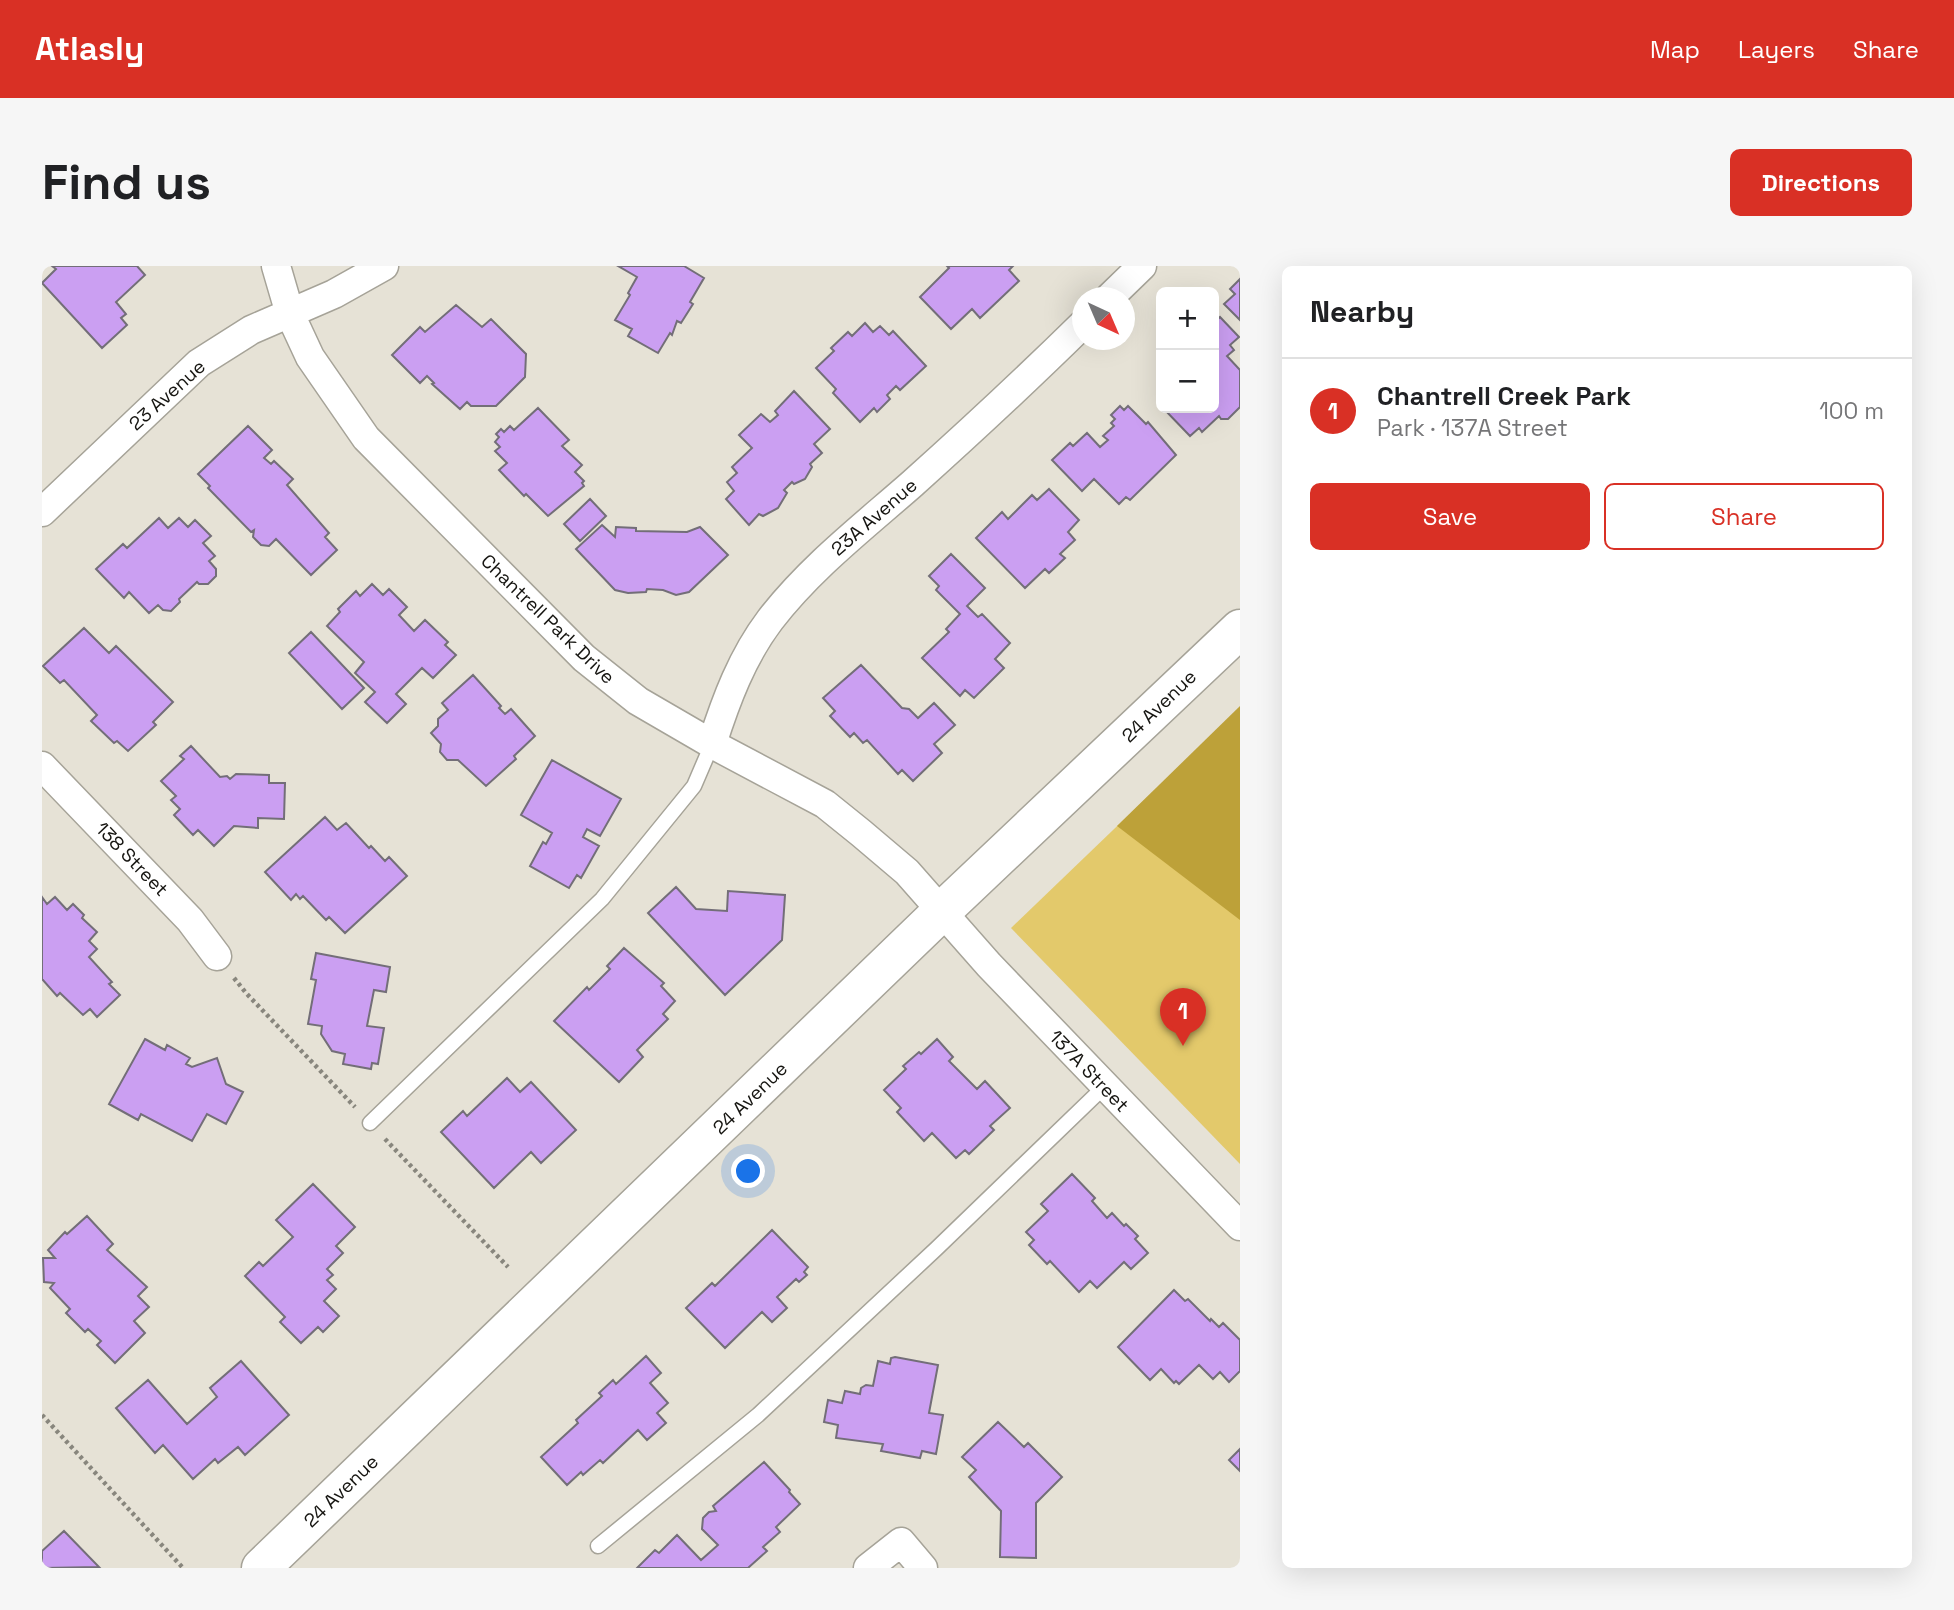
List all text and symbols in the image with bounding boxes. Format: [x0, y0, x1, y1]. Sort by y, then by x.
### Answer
text: Atlasly [35, 28, 144, 70]
text: Map [1650, 34, 1700, 65]
text: Layers [1738, 34, 1815, 65]
text: Share [1853, 34, 1919, 65]
button: Directions [1730, 149, 1912, 216]
text: Find us [42, 151, 211, 213]
north arrow [1072, 287, 1135, 350]
map controls [1156, 287, 1219, 413]
button: + [1156, 287, 1219, 350]
text: Nearby [1310, 292, 1414, 331]
button: − [1156, 350, 1219, 413]
street label: 23 Avenue [123, 354, 211, 436]
text: Chantrell Creek Park [1377, 379, 1631, 413]
text: 1 [1328, 396, 1338, 426]
text: 100 m [1819, 396, 1884, 426]
text: Park · 137A Street [1377, 413, 1568, 443]
street label: 23A Avenue [826, 473, 922, 561]
button: Save [1310, 483, 1590, 550]
button: Share [1604, 483, 1884, 550]
street label: Chantrell Park Drive [476, 549, 620, 689]
street label: 24 Avenue [1116, 664, 1202, 748]
street label: 138 Street [90, 816, 174, 902]
pin: 1 [1160, 988, 1206, 1046]
street label: 137A Street [1044, 1025, 1134, 1117]
street label: 24 Avenue [707, 1056, 793, 1140]
your location [731, 1154, 765, 1188]
street label: 24 Avenue [298, 1449, 384, 1533]

